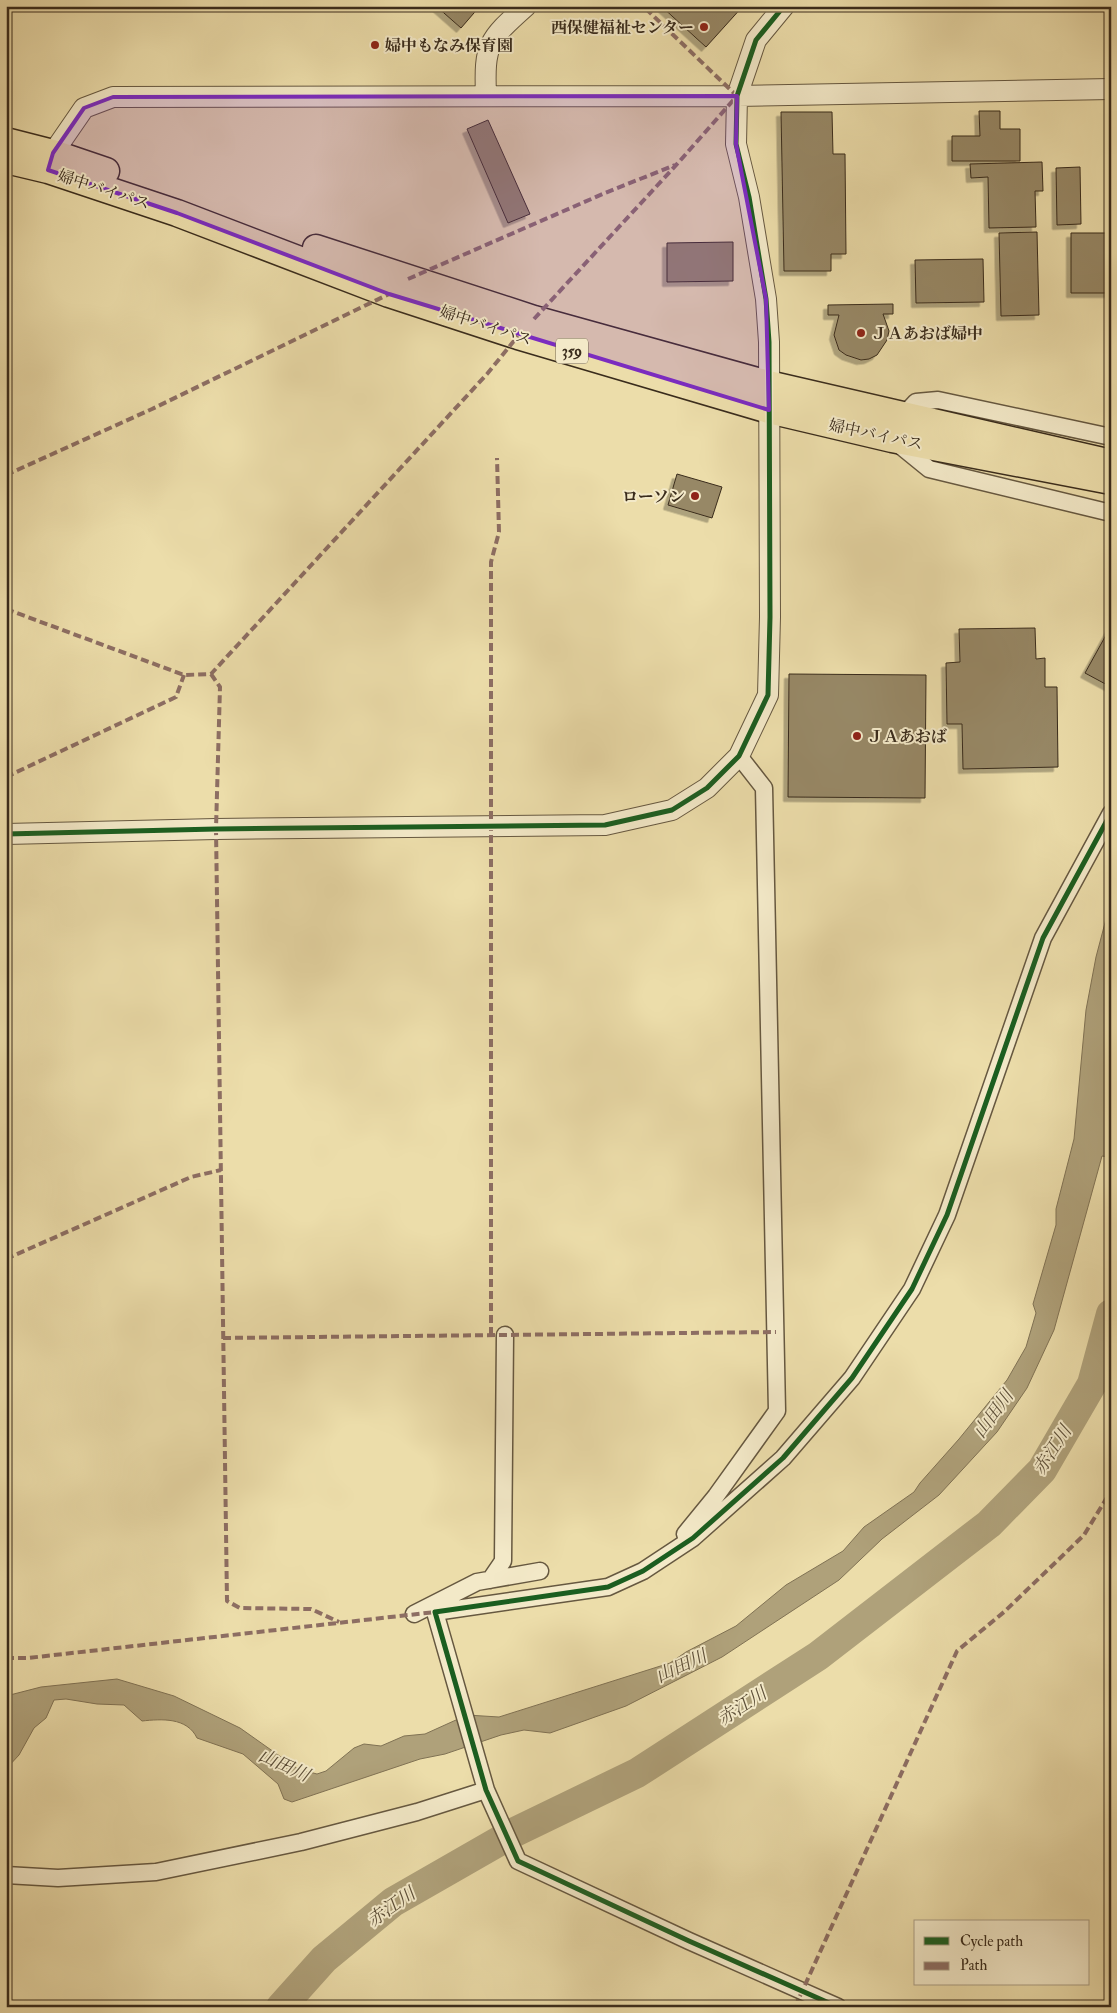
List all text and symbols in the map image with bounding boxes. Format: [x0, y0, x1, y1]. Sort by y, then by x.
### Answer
place label: 西保健福祉センター [551, 18, 694, 38]
marker: 西保健福祉センター [698, 21, 710, 33]
place label: 婦中もなみ保育園 [385, 36, 513, 56]
marker: 婦中もなみ保育園 [369, 39, 381, 51]
street label: 婦中バイパス [55, 166, 152, 214]
street label: 婦中バイパス [437, 302, 534, 350]
place label: ＪＡあおば婦中 [871, 324, 983, 344]
marker: ＪＡあおば婦中 [855, 327, 867, 339]
road number: 359 [556, 338, 588, 364]
street label: 婦中バイパス [827, 415, 925, 455]
place label: ローソン [622, 487, 685, 507]
marker: ローソン [689, 490, 701, 502]
place label: ＪＡあおば [867, 727, 947, 747]
marker: ＪＡあおば [851, 730, 863, 742]
water label: 山田川 [968, 1384, 1020, 1443]
water label: 赤江川 [1028, 1420, 1078, 1479]
water label: 山田川 [652, 1644, 712, 1688]
water label: 赤江川 [713, 1681, 773, 1731]
water label: 山田川 [254, 1744, 315, 1788]
water label: 赤江川 [363, 1881, 422, 1932]
legend [914, 1920, 1090, 1986]
text: Cycle path [960, 1932, 1023, 1952]
text: Path [960, 1956, 987, 1975]

